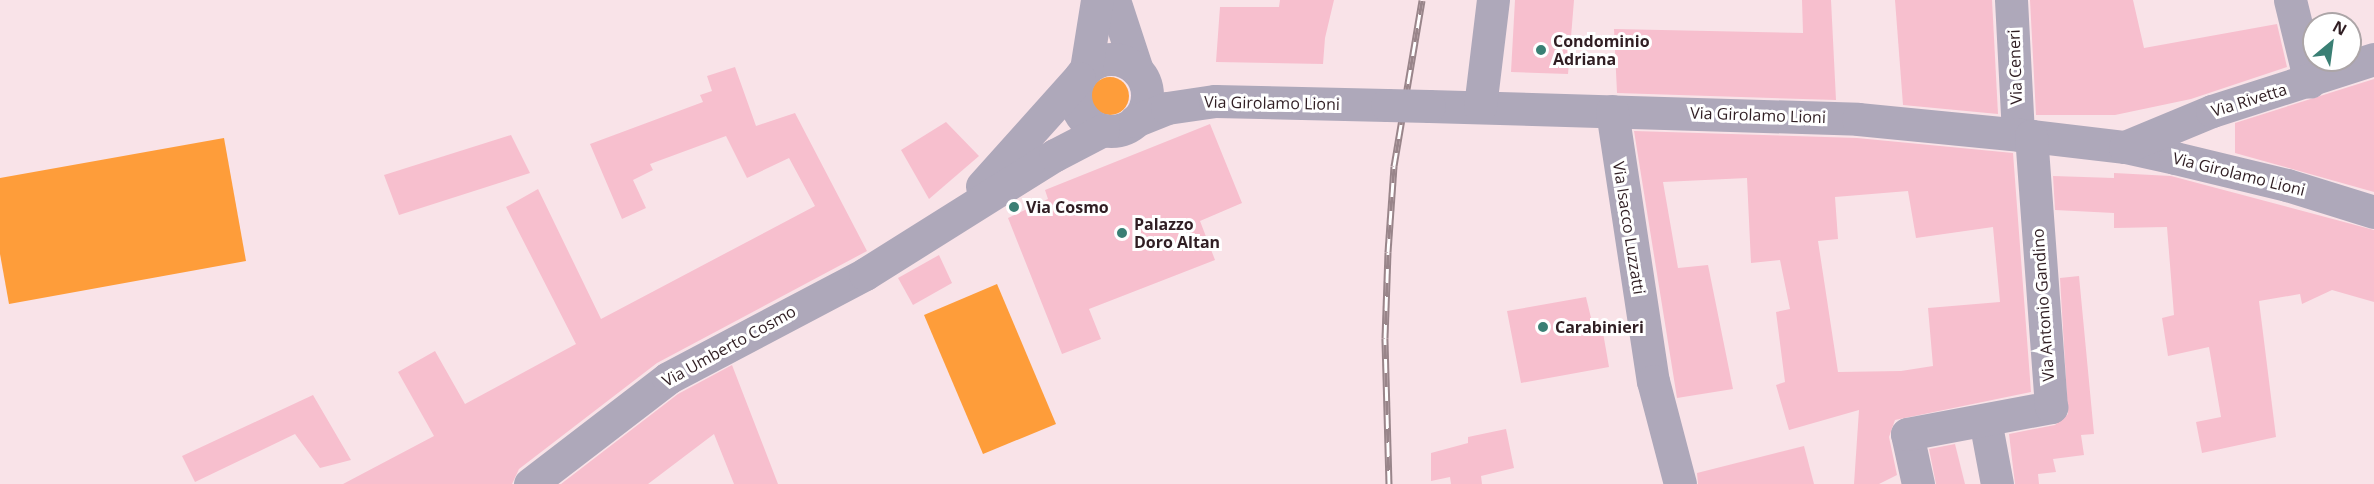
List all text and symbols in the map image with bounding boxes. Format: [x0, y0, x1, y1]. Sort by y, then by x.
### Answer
north arrow [2302, 12, 2362, 72]
text: N [2329, 15, 2351, 41]
street label: Via Ceneri [2004, 29, 2026, 105]
place label: Condominio Adriana [1553, 31, 1650, 69]
marker: Condominio Adriana [1534, 43, 1548, 57]
street label: Via Rivetta [2209, 79, 2289, 121]
street label: Via Girolamo Lioni [1204, 92, 1340, 114]
street label: Via Girolamo Lioni [1690, 103, 1826, 127]
street label: Via Girolamo Lioni [2171, 148, 2307, 200]
street label: Via Isacco Luzzatti [1609, 160, 1649, 296]
place label: Via Cosmo [1026, 197, 1109, 217]
marker: Via Cosmo [1007, 200, 1021, 214]
place label: Palazzo Doro Altan [1134, 214, 1220, 252]
marker: Palazzo Doro Altan [1115, 226, 1129, 240]
street label: Via Antonio Gandino [2028, 228, 2058, 382]
street label: Via Umberto Cosmo [659, 301, 799, 391]
place label: Carabinieri [1555, 317, 1644, 337]
marker: Carabinieri [1536, 320, 1550, 334]

